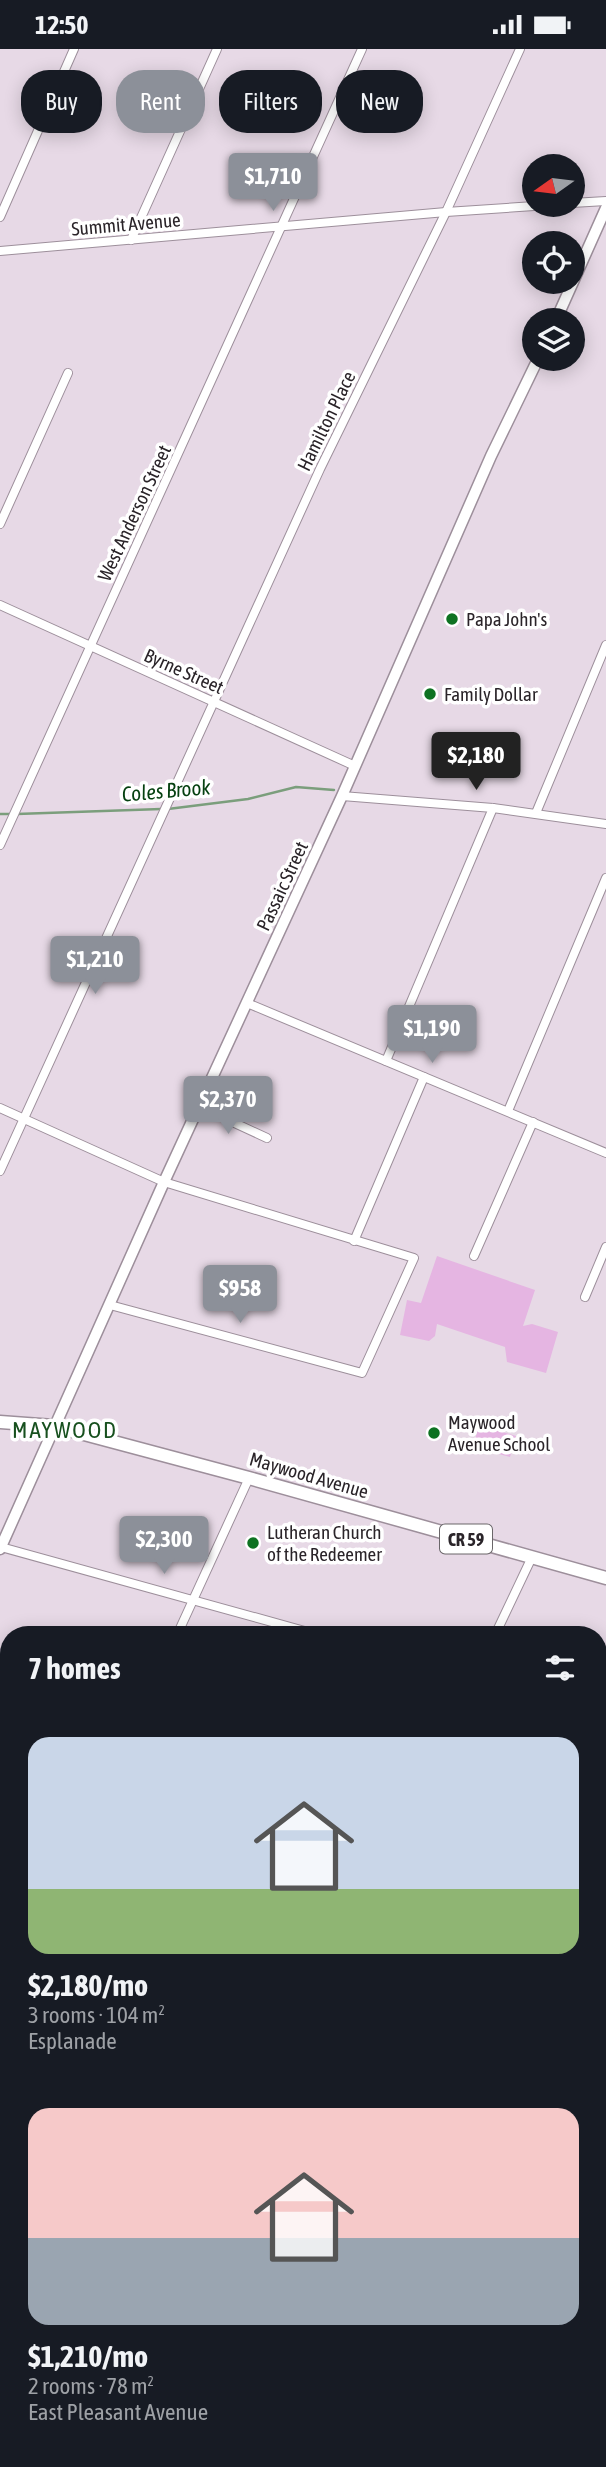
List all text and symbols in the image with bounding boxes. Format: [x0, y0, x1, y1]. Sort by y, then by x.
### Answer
text: 12:50 [35, 10, 89, 40]
chip: Buy [21, 70, 102, 133]
chip: Rent [116, 70, 205, 133]
chip: Filters [219, 70, 322, 133]
chip: New [336, 70, 423, 133]
pin: $1,710 [216, 153, 330, 213]
north arrow [522, 154, 584, 217]
map controls [522, 154, 585, 371]
text: $1,710 [245, 163, 302, 189]
street label: Summit Avenue [70, 208, 182, 240]
button: locate [522, 231, 585, 294]
button: layers [522, 308, 585, 371]
street label: Hamilton Place [292, 368, 360, 474]
street label: West Anderson Street [93, 441, 175, 585]
place label: Papa John's [466, 608, 547, 630]
marker: Papa John's [444, 611, 460, 627]
street label: Byrne Street [141, 644, 227, 698]
place label: Family Dollar [444, 683, 538, 705]
marker: Family Dollar [422, 686, 438, 702]
pin: $2,180 [419, 733, 533, 792]
text: $2,180 [448, 742, 505, 768]
water label: Coles Brook [121, 774, 212, 806]
street label: Passaic Street [252, 838, 312, 934]
pin: $1,210 [38, 937, 152, 996]
text: $1,210 [67, 946, 124, 972]
pin: $1,190 [375, 1005, 489, 1065]
text: $1,190 [404, 1015, 461, 1041]
pin: $2,370 [171, 1077, 285, 1136]
text: $2,370 [200, 1086, 257, 1112]
pin: $958 [199, 1265, 281, 1325]
text: $958 [219, 1275, 261, 1301]
place label: Maywood Avenue School [448, 1411, 550, 1455]
district label: MAYWOOD [12, 1417, 118, 1443]
marker: Maywood Avenue School [426, 1425, 442, 1441]
street label: Maywood Avenue [247, 1448, 371, 1502]
pin: $2,300 [107, 1517, 221, 1576]
place label: Lutheran Church of the Redeemer [267, 1521, 382, 1565]
road number: CR 59 [440, 1525, 492, 1553]
text: $2,300 [136, 1526, 193, 1552]
marker: Lutheran Church of the Redeemer [245, 1535, 261, 1551]
icon: filters [541, 1649, 579, 1687]
text: 7 homes [28, 1651, 121, 1685]
icon: home [241, 1783, 367, 1909]
text: $2,180/mo [28, 1968, 148, 2002]
text: 3 rooms · 104 m² [28, 2002, 165, 2028]
text: Esplanade [28, 2028, 117, 2054]
icon: home [241, 2154, 367, 2280]
text: $1,210/mo [28, 2339, 148, 2373]
text: 2 rooms · 78 m² [28, 2373, 154, 2399]
text: East Pleasant Avenue [28, 2399, 208, 2425]

